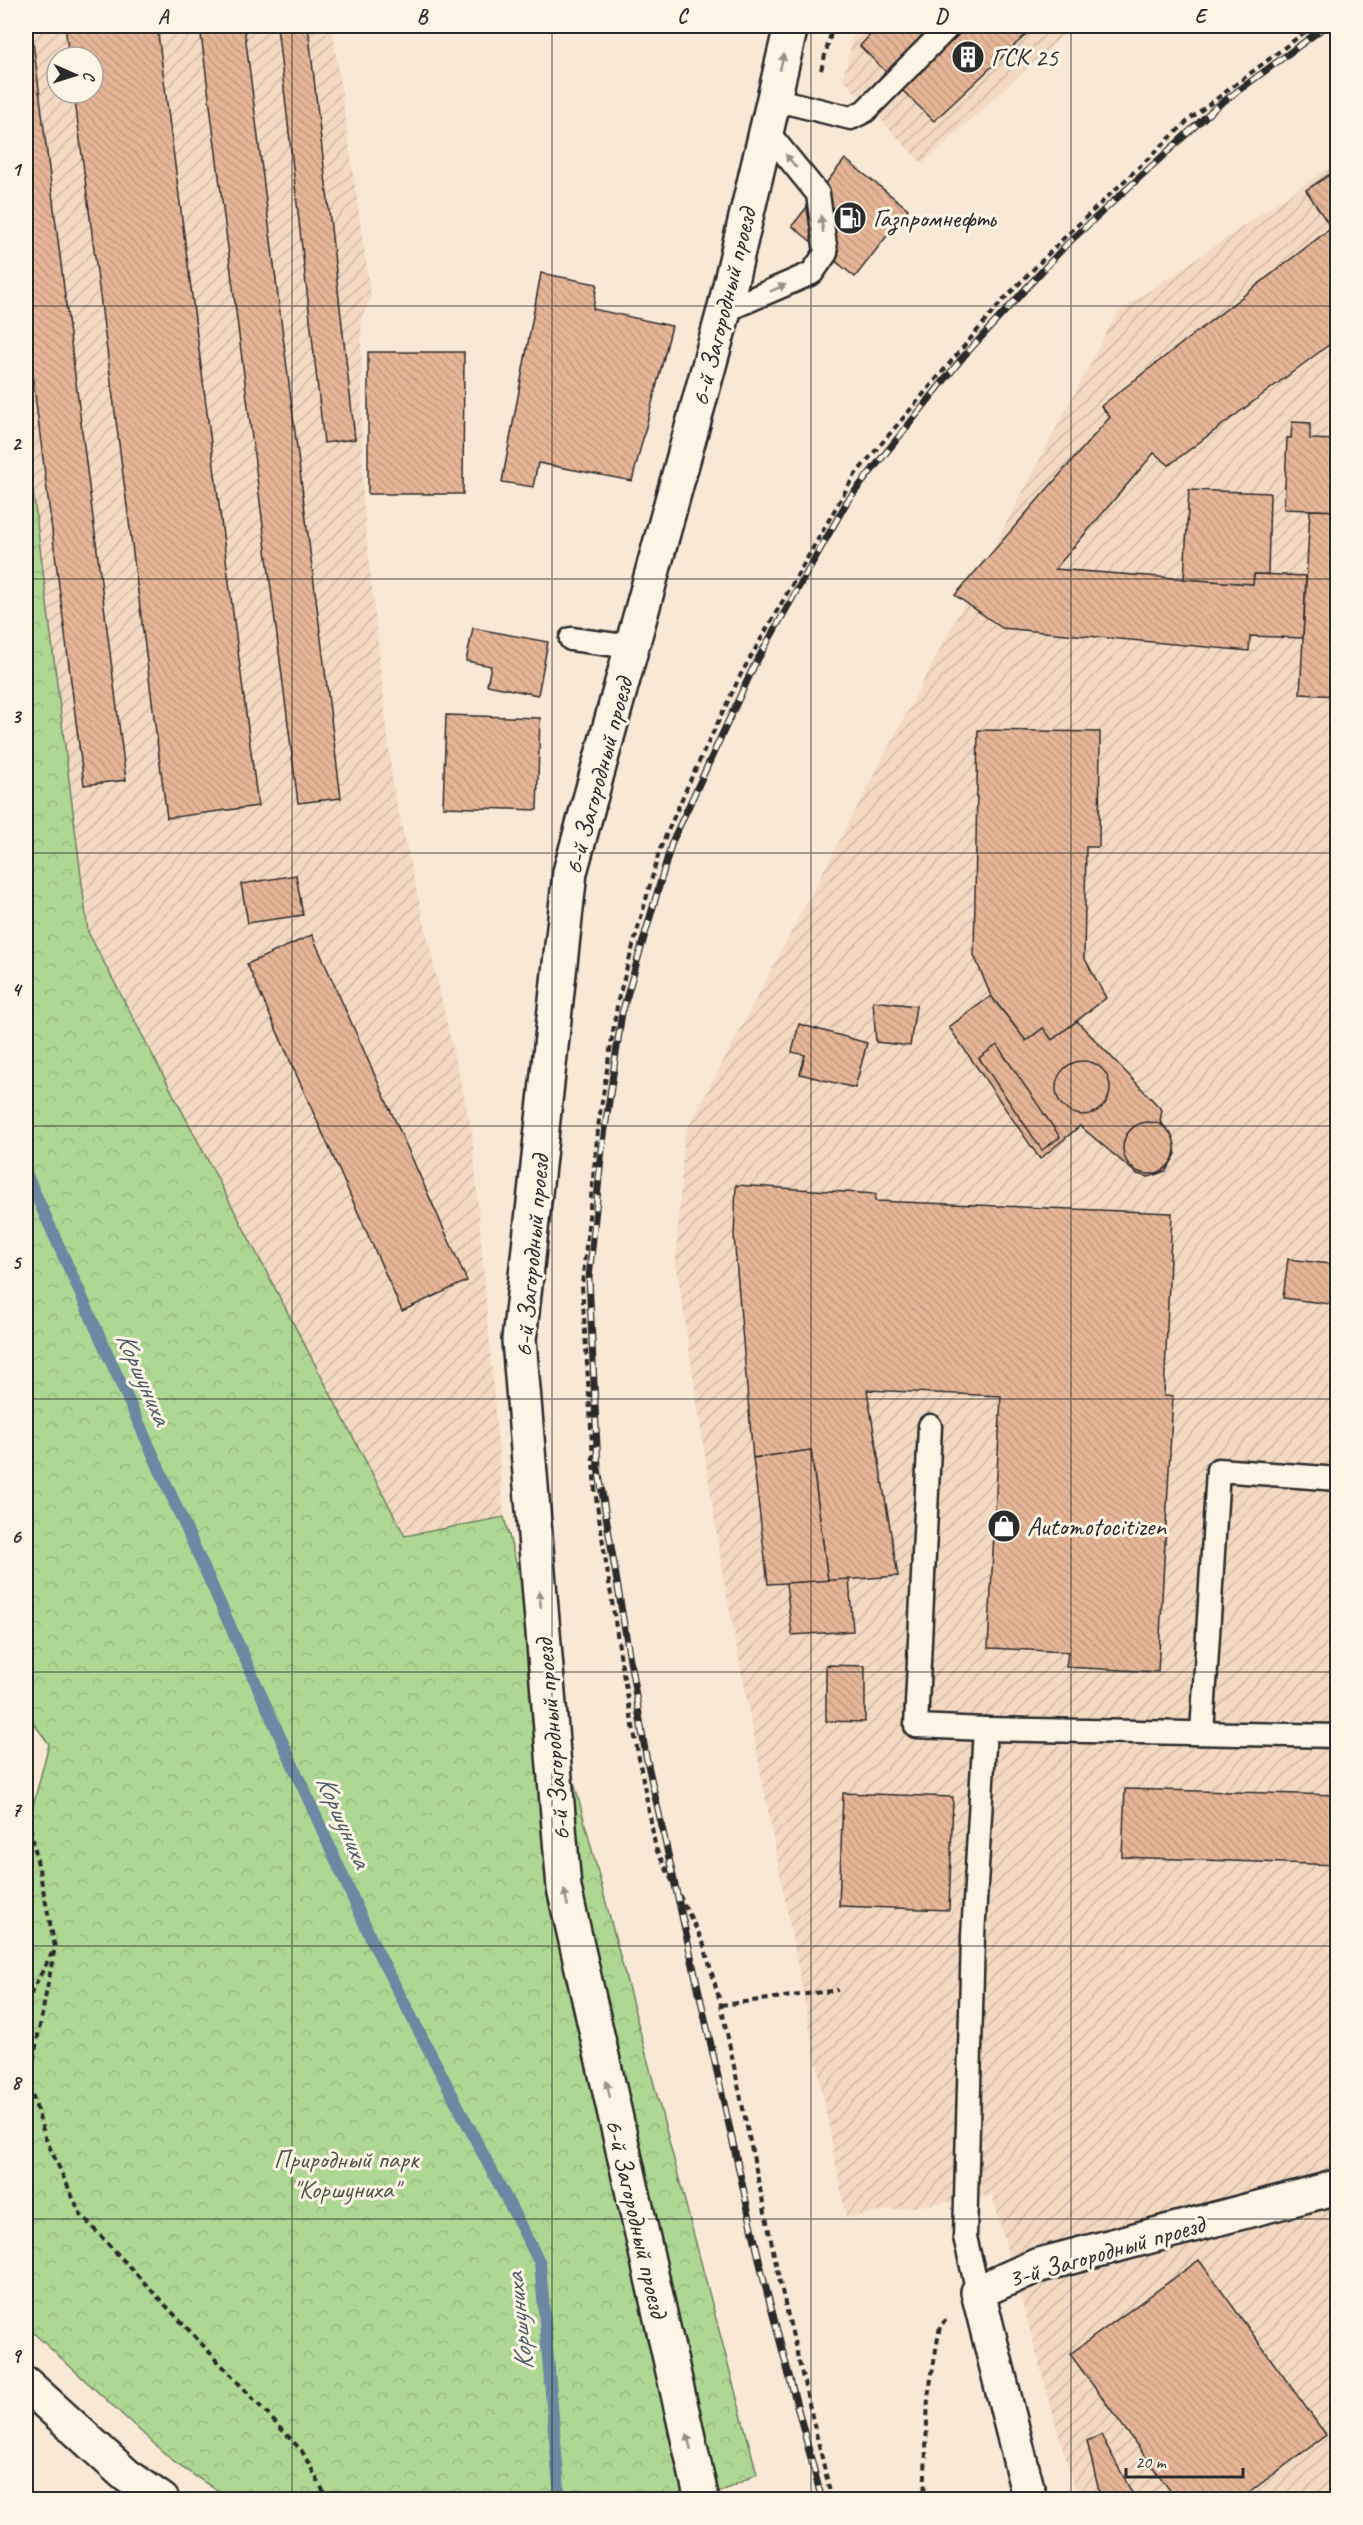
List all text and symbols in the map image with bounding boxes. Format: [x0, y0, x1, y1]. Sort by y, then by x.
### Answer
text: A [158, 4, 170, 29]
text: B [417, 4, 429, 29]
text: C [677, 4, 689, 29]
text: D [935, 4, 949, 29]
text: E [1195, 4, 1209, 29]
building icon: ГСК 25 [950, 39, 986, 75]
place label: ГСК 25 [991, 41, 1059, 74]
north arrow [45, 45, 105, 105]
one-way arrow [777, 53, 787, 72]
text: С [79, 71, 99, 82]
one-way arrow [785, 153, 798, 169]
text: 1 [12, 157, 23, 182]
fuel station icon: Газпромнефть [832, 200, 868, 236]
street label: 6-й Загородный проезд [683, 202, 765, 409]
place label: Газпромнефть [873, 202, 997, 236]
one-way arrow [817, 214, 826, 233]
one-way arrow [769, 283, 787, 293]
text: 2 [12, 431, 23, 456]
street label: 6-й Загородный проезд [556, 671, 641, 878]
text: 3 [12, 704, 23, 729]
text: 4 [12, 977, 24, 1002]
street label: 6-й Загородный проезд [506, 1151, 557, 1358]
text: 5 [12, 1250, 23, 1275]
water label: Коршуниха [109, 1326, 180, 1432]
shop icon: Automotocitizen [986, 1508, 1022, 1544]
place label: Automotocitizen [1027, 1510, 1167, 1543]
text: 6 [11, 1524, 22, 1549]
one-way arrow [536, 1590, 545, 1609]
street label: 6-й Загородный проезд [527, 1635, 578, 1842]
water label: Коршуниха [309, 1769, 380, 1875]
text: 7 [12, 1797, 23, 1822]
one-way arrow [561, 1888, 570, 1907]
text: 8 [12, 2070, 24, 2095]
one-way arrow [603, 2079, 612, 2098]
street label: 6-й Загородный проезд [598, 2116, 676, 2323]
park label: Природный парк "Коршуниха" [274, 2143, 420, 2206]
street label: 3-й Загородный проезд [1004, 2207, 1211, 2295]
water label: Коршуниха [497, 2269, 541, 2372]
text: 9 [12, 2343, 23, 2368]
one-way arrow [684, 2433, 693, 2452]
scale bar [1126, 2441, 1243, 2479]
text: 20 m [1135, 2451, 1168, 2473]

